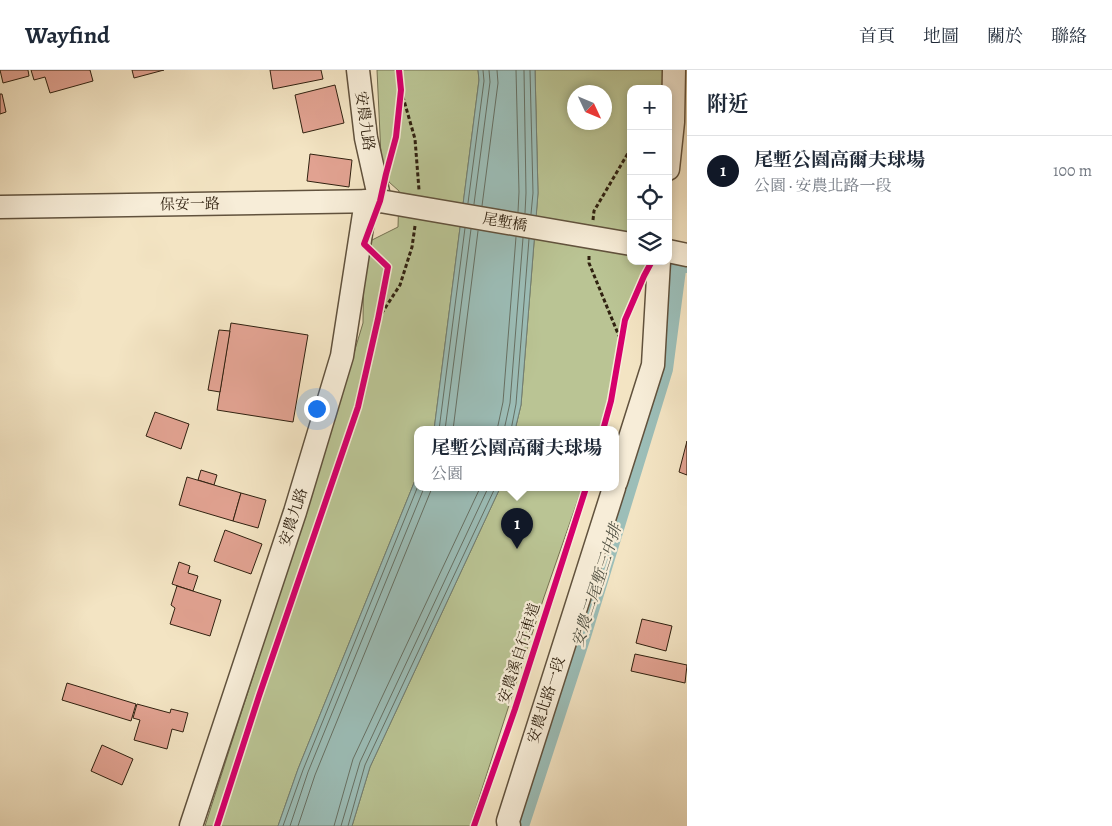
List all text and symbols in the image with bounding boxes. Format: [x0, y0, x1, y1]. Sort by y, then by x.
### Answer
text: Wayfind [25, 19, 110, 51]
text: 首頁 [859, 24, 895, 48]
text: 地圖 [923, 24, 959, 48]
text: 關於 [987, 24, 1023, 48]
text: 聯絡 [1051, 24, 1087, 48]
north arrow [567, 85, 612, 130]
map controls [627, 85, 672, 265]
button: + [627, 85, 672, 130]
street label: 安農九路 [351, 90, 379, 152]
text: 附近 [707, 90, 749, 118]
button: − [627, 130, 672, 175]
text: 尾塹公園高爾夫球場 [754, 147, 925, 173]
text: 1 [720, 160, 726, 182]
text: 100 m [1053, 160, 1092, 182]
button: locate [627, 175, 672, 220]
text: 公園 · 安農北路一段 [754, 175, 892, 197]
street label: 保安一路 [160, 193, 220, 215]
street label: 尾塹橋 [481, 208, 529, 236]
button: layers [627, 220, 672, 265]
your location [304, 396, 330, 422]
popup [414, 426, 619, 491]
text: 尾塹公園高爾夫球場 [431, 435, 602, 461]
text: 公園 [431, 463, 463, 485]
street label: 安農九路 [274, 485, 312, 549]
pin: 1 [501, 508, 533, 549]
water label: 安農二尾塹三中排 [567, 519, 628, 650]
street label: 安農溪自行車道 [493, 600, 545, 706]
street label: 安農北路一段 [523, 654, 569, 746]

